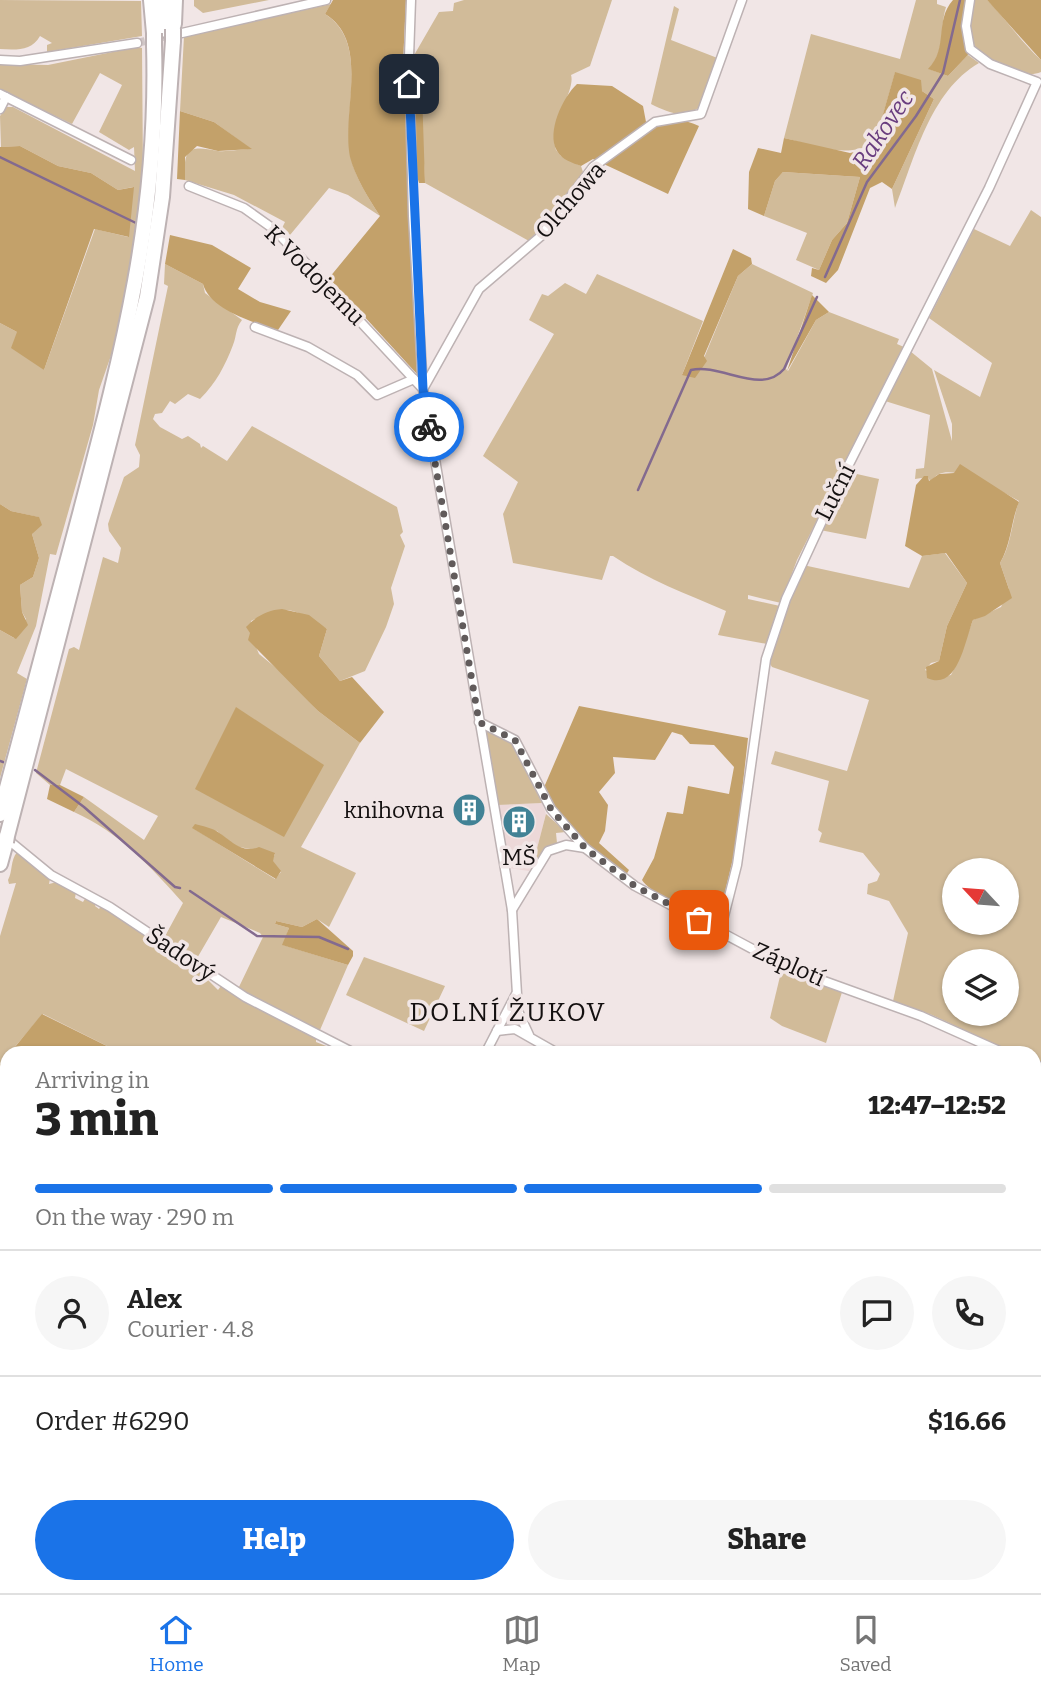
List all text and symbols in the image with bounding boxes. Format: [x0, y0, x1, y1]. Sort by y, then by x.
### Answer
pin [379, 54, 439, 114]
icon: home [390, 65, 428, 103]
water label: Rakovec [846, 85, 920, 175]
street label: Olchowa [529, 156, 611, 244]
street label: K Vodojemu [259, 219, 371, 331]
courier [394, 392, 464, 462]
icon: bike [410, 408, 448, 446]
street label: Luční [809, 459, 861, 525]
building icon: knihovna [450, 791, 488, 829]
place label: knihovna [344, 796, 444, 824]
building icon: MŠ [500, 803, 538, 841]
place label: MŠ [502, 843, 536, 871]
north arrow [942, 858, 1018, 934]
map controls [942, 858, 1019, 1026]
pin [669, 890, 729, 950]
icon: bag [680, 901, 718, 939]
street label: Šadový [141, 921, 221, 988]
street label: Záplotí [749, 936, 829, 992]
button: layers [942, 949, 1019, 1026]
district label: DOLNÍ ŽUKOV [409, 997, 607, 1028]
text: Arriving in [35, 1066, 149, 1094]
text: 12:47–12:52 [868, 1090, 1006, 1121]
text: 3 min [35, 1092, 158, 1147]
text: On the way · 290 m [35, 1203, 234, 1231]
button: person [35, 1276, 109, 1350]
button: chat [840, 1276, 914, 1350]
button: phone [932, 1276, 1006, 1350]
text: Alex [127, 1284, 182, 1315]
text: Courier · 4.8 [127, 1315, 254, 1343]
text: Order #6290 [35, 1406, 190, 1437]
text: $16.66 [928, 1406, 1006, 1437]
button: Help [35, 1500, 514, 1580]
button: Share [528, 1500, 1006, 1580]
tab: Home [149, 1611, 204, 1676]
tab: Map [502, 1611, 541, 1676]
tab: Saved [839, 1611, 892, 1676]

